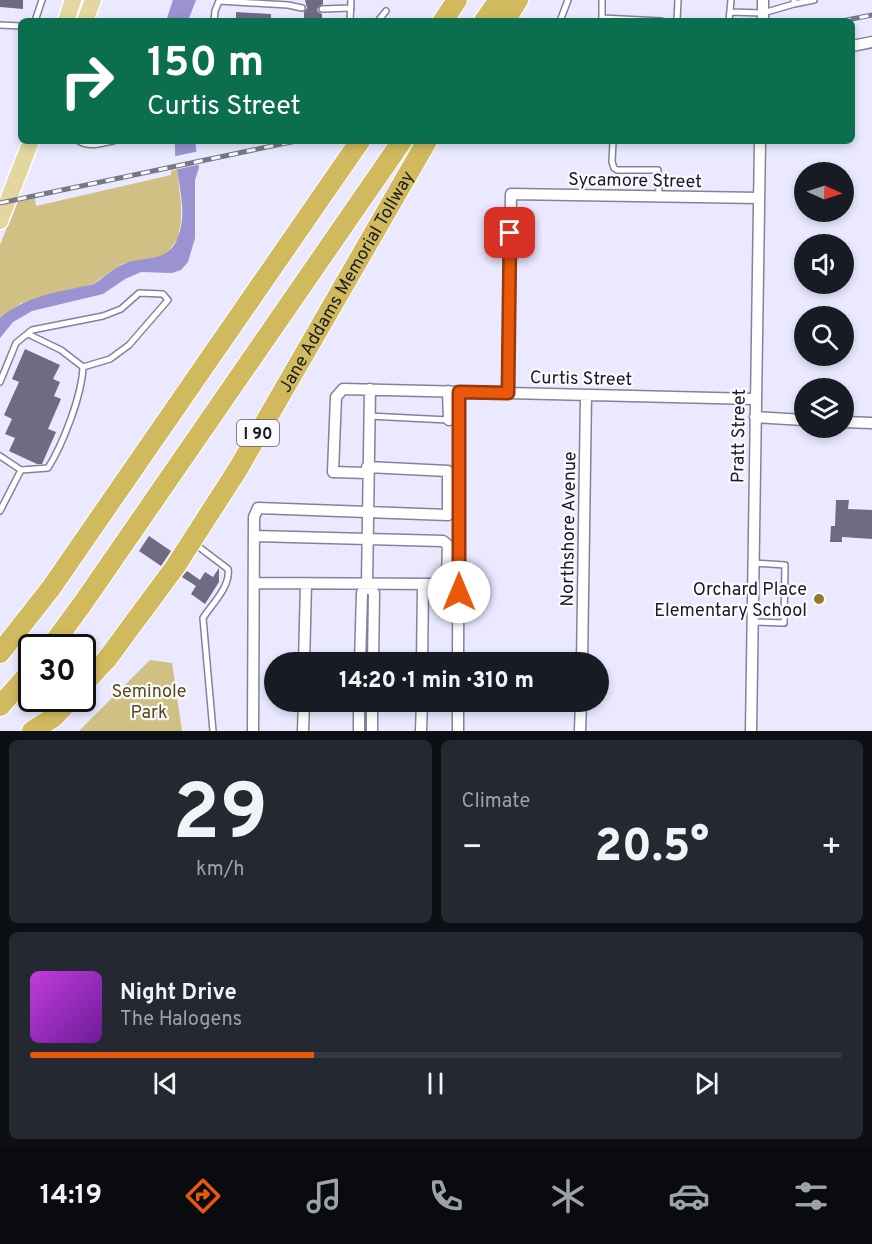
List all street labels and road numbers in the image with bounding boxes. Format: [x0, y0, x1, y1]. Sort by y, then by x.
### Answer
street label: Jane Addams Memorial Tollway [274, 167, 420, 397]
street label: Sycamore Street [568, 169, 702, 194]
street label: Curtis Street [530, 367, 632, 392]
street label: Pratt Street [727, 389, 752, 483]
road number: I 90 [237, 420, 279, 446]
street label: Northshore Avenue [557, 451, 582, 607]

